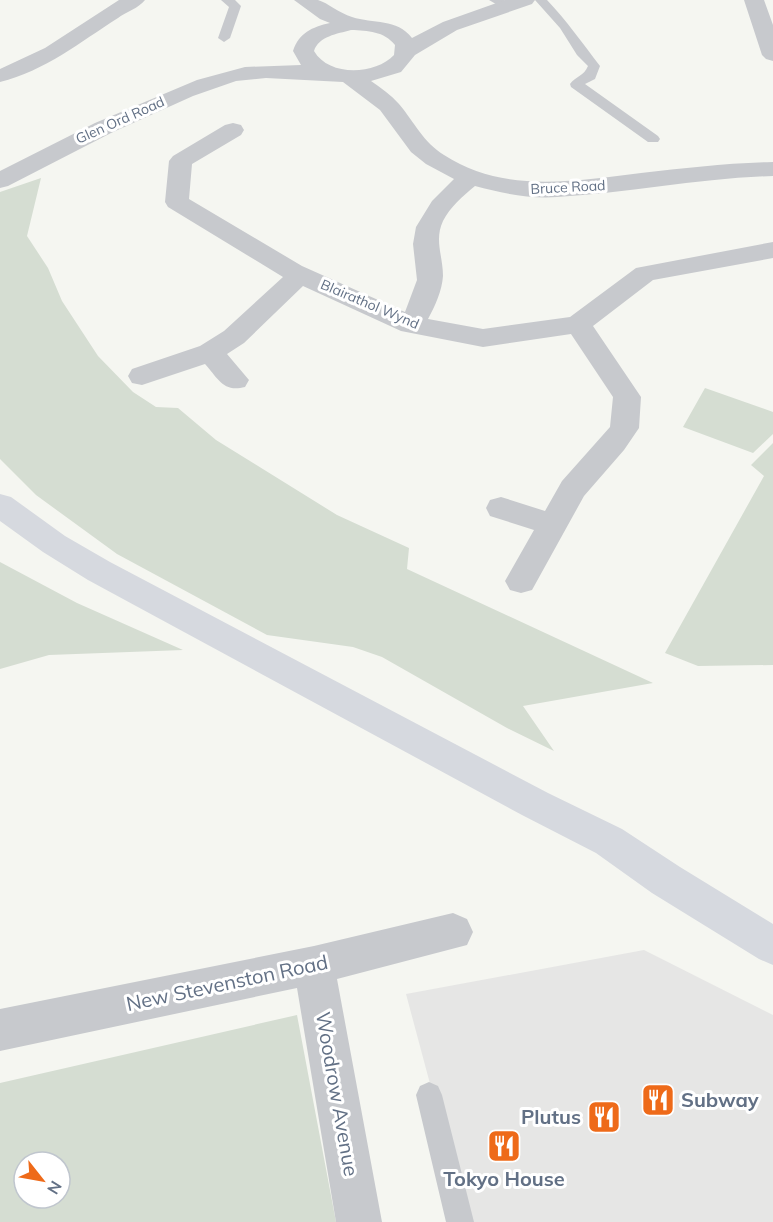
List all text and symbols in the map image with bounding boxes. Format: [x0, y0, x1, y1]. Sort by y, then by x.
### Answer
street label: Glen Ord Road [73, 92, 167, 148]
street label: Bruce Road [530, 176, 606, 198]
street label: Blairathol Wynd [318, 275, 422, 333]
street label: New Stevenston Road [124, 949, 330, 1016]
street label: Woodrow Avenue [311, 1010, 364, 1178]
restaurant icon: Subway [640, 1082, 676, 1118]
place label: Subway [681, 1087, 759, 1112]
restaurant icon: Plutus [586, 1099, 622, 1135]
place label: Plutus [521, 1104, 581, 1129]
restaurant icon: Tokyo House [486, 1128, 522, 1164]
north arrow [12, 1150, 72, 1210]
place label: Tokyo House [443, 1166, 565, 1191]
text: N [43, 1177, 67, 1198]

